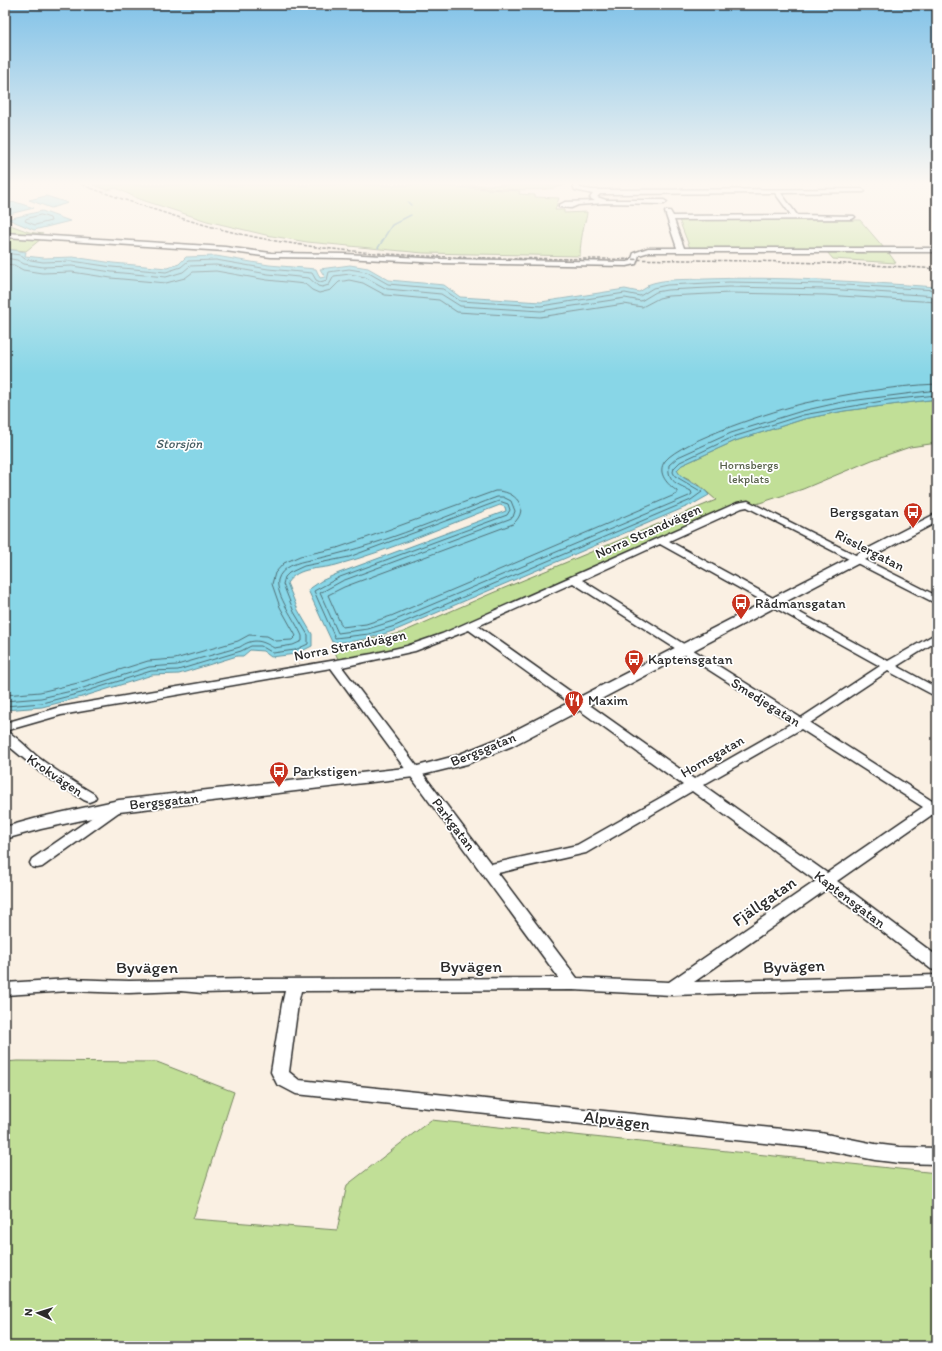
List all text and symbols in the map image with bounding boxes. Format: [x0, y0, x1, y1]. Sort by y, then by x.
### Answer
water label: Storsjön [156, 436, 202, 451]
park label: Hornsbergs lekplats [720, 458, 778, 486]
street label: Norra Strandvägen [593, 500, 704, 562]
bus stop icon: Bergsgatan [902, 501, 924, 529]
place label: Bergsgatan [830, 504, 899, 521]
street label: Risslergatan [832, 526, 907, 575]
bus stop icon: Rådmansgatan [730, 592, 752, 620]
place label: Rådmansgatan [755, 595, 846, 612]
street label: Norra Strandvägen [293, 626, 408, 665]
bus stop icon: Kaptensgatan [623, 648, 645, 676]
place label: Kaptensgatan [648, 651, 733, 668]
street label: Smedjegatan [728, 674, 804, 731]
restaurant icon: Maxim [563, 689, 585, 717]
place label: Maxim [588, 692, 629, 709]
street label: Bergsgatan [448, 729, 519, 770]
street label: Hornsgatan [677, 731, 747, 781]
street label: Krokvägen [24, 751, 86, 801]
bus stop icon: Parkstigen [268, 760, 290, 788]
place label: Parkstigen [293, 763, 358, 780]
street label: Bergsgatan [129, 789, 199, 814]
street label: Parkgatan [428, 795, 479, 854]
street label: Kaptensgatan [811, 867, 889, 932]
street label: Fjällgatan [728, 872, 800, 930]
street label: Byvägen [763, 955, 826, 977]
street label: Byvägen [440, 956, 502, 976]
street label: Byvägen [116, 957, 178, 977]
street label: Alpvägen [583, 1106, 651, 1134]
north arrow [18, 1293, 58, 1333]
text: N [22, 1308, 35, 1317]

